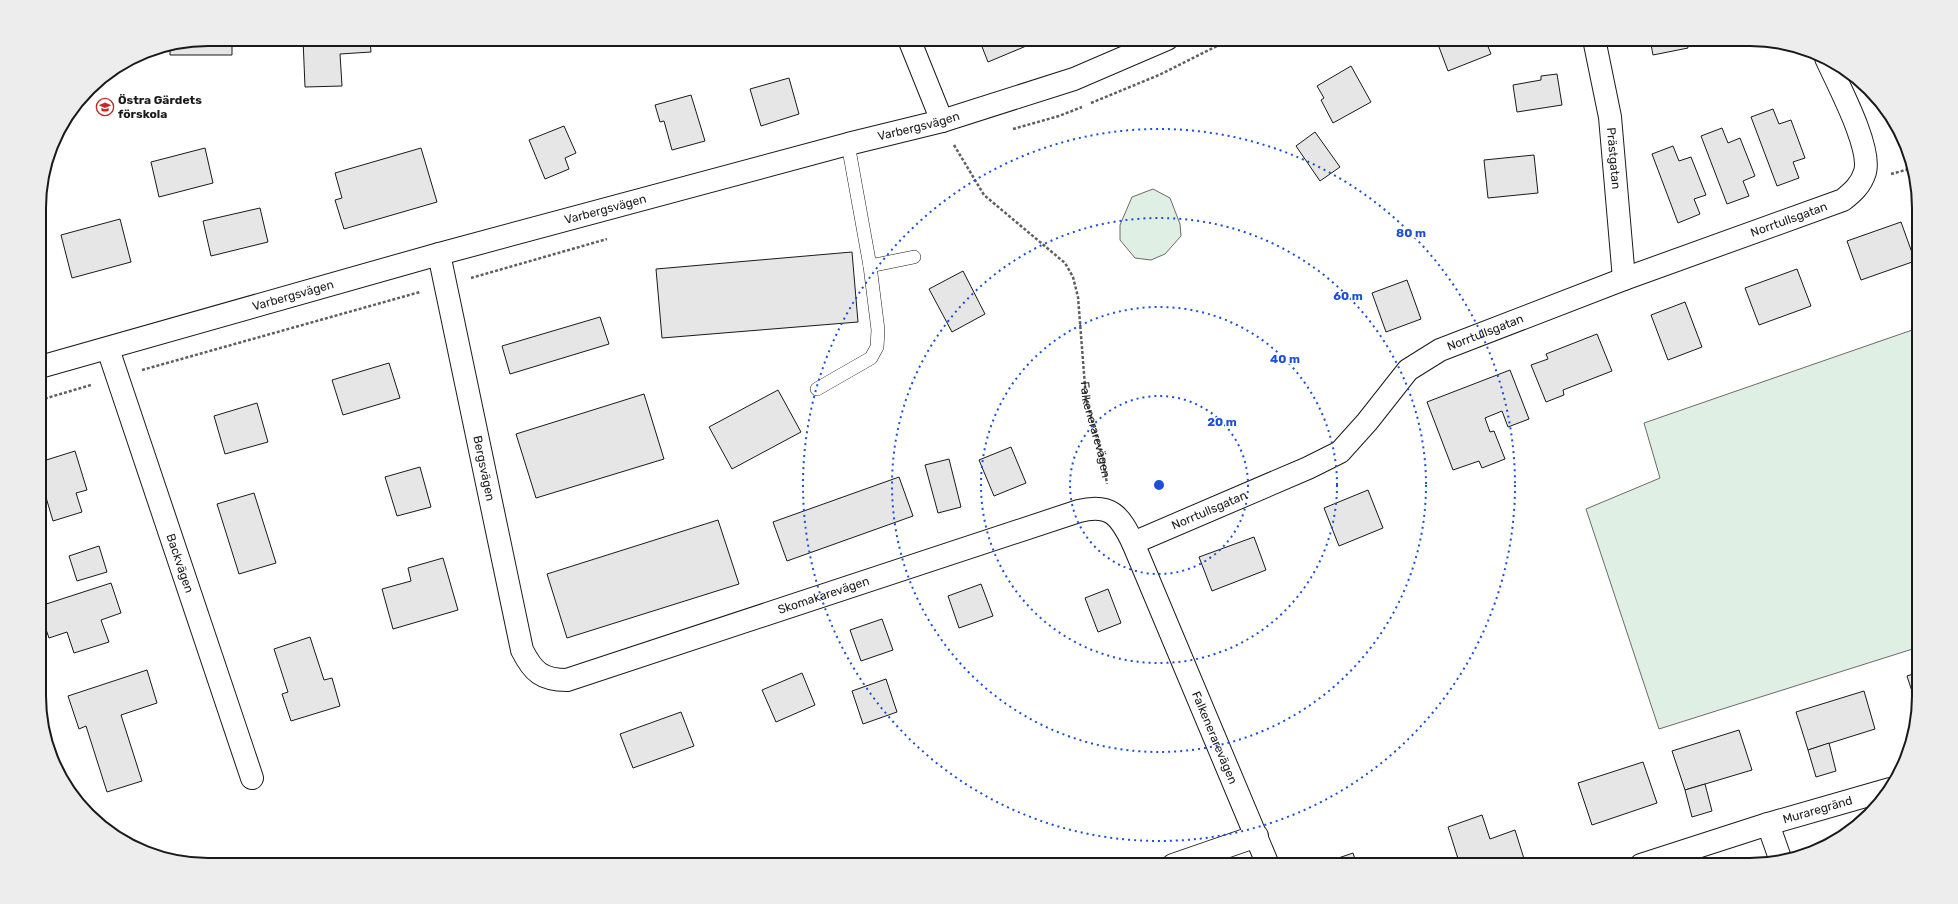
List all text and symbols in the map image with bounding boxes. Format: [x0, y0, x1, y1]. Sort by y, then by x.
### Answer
place label: Östra Gärdets förskola [118, 93, 202, 121]
school or university icon: Östra Gärdets förskola [95, 97, 115, 117]
street label: Varbergsvägen [876, 109, 961, 143]
street label: Prästgatan [1604, 127, 1623, 190]
street label: Varbergsvägen [563, 192, 648, 227]
street label: Norrtullsgatan [1749, 199, 1829, 240]
text: 80 m [1396, 226, 1426, 240]
street label: Varbergsvägen [251, 277, 335, 314]
text: 60 m [1333, 289, 1363, 303]
street label: Norrtullsgatan [1445, 311, 1525, 354]
text: 40 m [1270, 352, 1300, 366]
street label: Falkenerarevägen [1078, 381, 1113, 479]
text: 20 m [1207, 415, 1237, 429]
street label: Bergsvägen [470, 434, 498, 502]
centre of rings [1152, 478, 1166, 492]
street label: Norrtullsgatan [1169, 488, 1249, 533]
street label: Backvägen [163, 532, 196, 595]
street label: Skomakarevägen [776, 574, 871, 617]
street label: Falkenerarevägen [1189, 689, 1240, 786]
street label: Muraregränd [1781, 793, 1854, 826]

